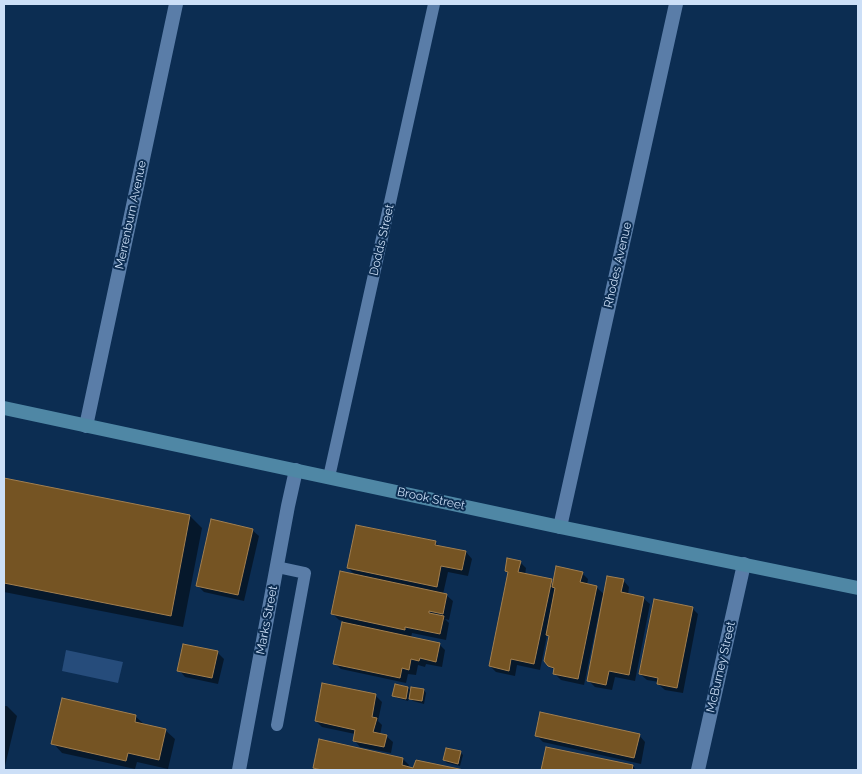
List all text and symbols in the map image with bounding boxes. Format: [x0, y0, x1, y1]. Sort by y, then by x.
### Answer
street label: Merrenburn Avenue [112, 159, 150, 271]
street label: Dodds Street [367, 203, 397, 277]
street label: Rhodes Avenue [601, 221, 635, 309]
street label: Brook Street [396, 485, 466, 513]
street label: Marks Street [253, 584, 281, 656]
street label: McBurney Street [704, 620, 738, 714]

